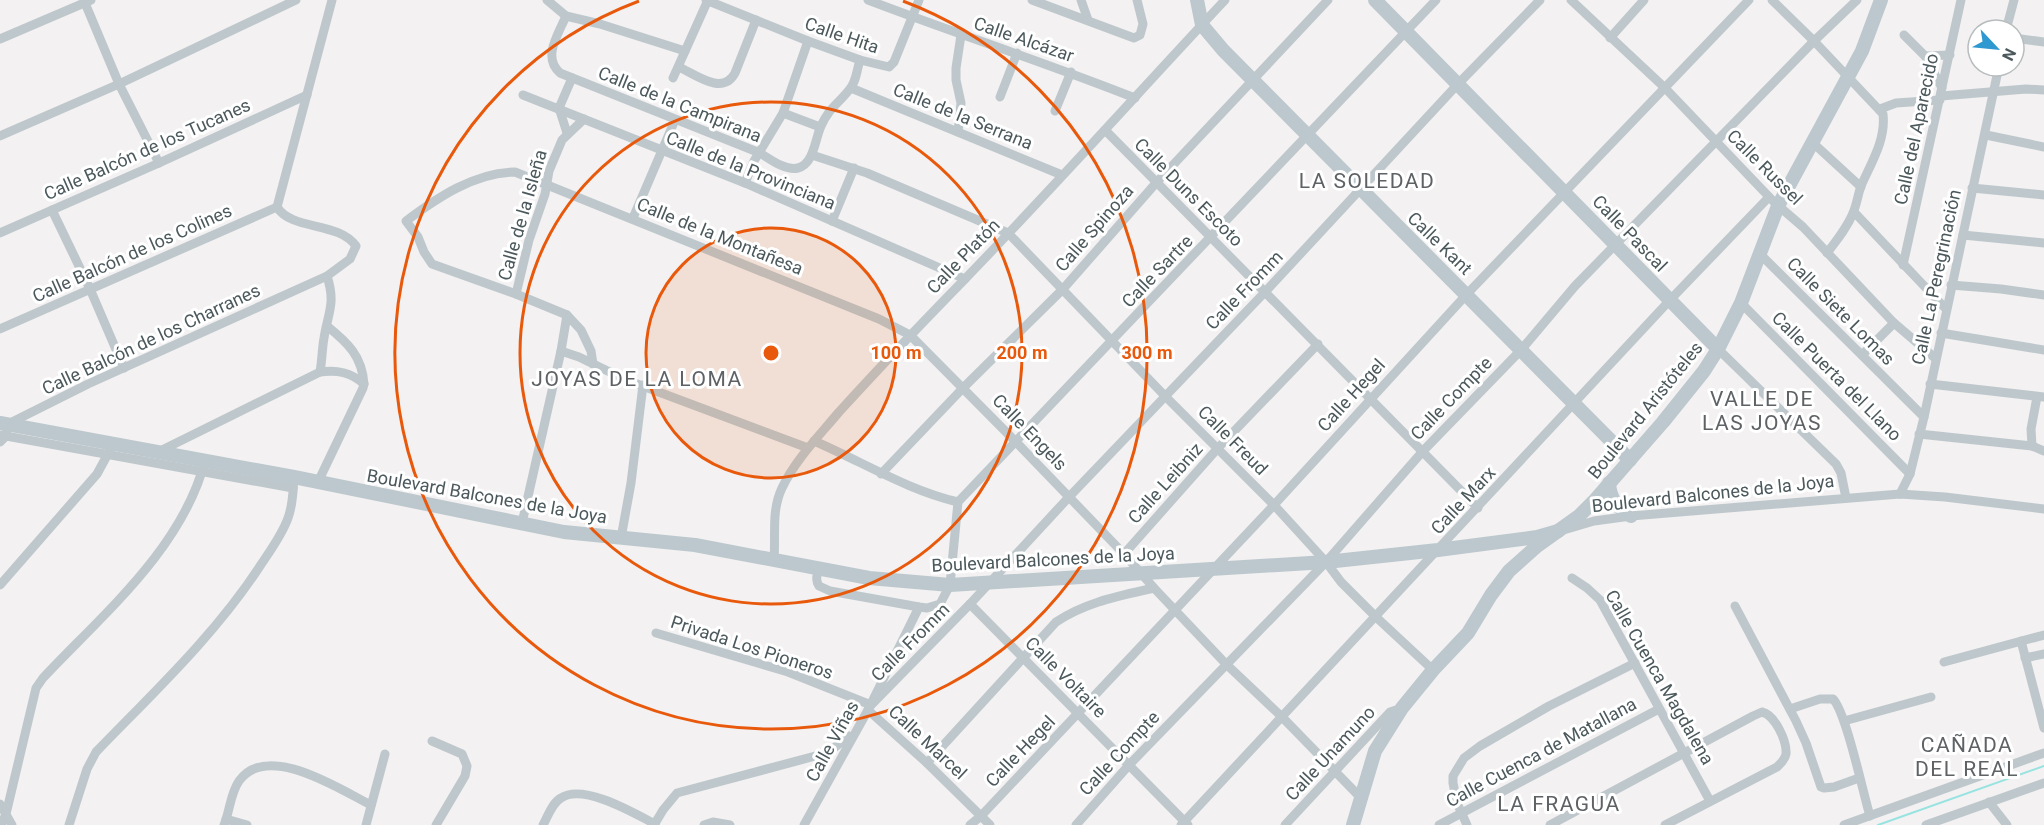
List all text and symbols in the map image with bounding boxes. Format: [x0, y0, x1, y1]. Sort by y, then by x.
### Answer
street label: Calle Alcázar [971, 12, 1077, 66]
street label: Calle Hita [802, 13, 882, 57]
north arrow [1966, 18, 2026, 78]
text: N [1998, 45, 2020, 64]
street label: Calle del Aparecido [1890, 51, 1942, 207]
street label: Calle de la Campirana [595, 62, 765, 146]
street label: Calle de la Serrana [890, 78, 1036, 154]
street label: Calle Balcón de los Tucanes [41, 94, 253, 204]
street label: Calle Russel [1723, 125, 1807, 209]
street label: Calle de la Provinciana [663, 126, 839, 214]
street label: Calle Duns Escoto [1130, 133, 1248, 251]
street label: Calle de la Isleña [493, 147, 551, 283]
district label: LA SOLEDAD [1299, 169, 1435, 193]
street label: Calle Spinoza [1051, 180, 1137, 276]
street label: Calle La Peregrinación [1907, 187, 1965, 367]
street label: Calle Pascal [1588, 190, 1672, 276]
street label: Calle de la Montañesa [634, 193, 806, 279]
street label: Calle Balcón de los Colines [29, 200, 235, 306]
street label: Calle Kant [1404, 207, 1477, 279]
street label: Calle Platón [922, 214, 1004, 298]
street label: Calle Sartre [1117, 230, 1197, 312]
street label: Calle Fromm [1201, 246, 1287, 334]
street label: Calle Siete Lomas [1783, 253, 1899, 369]
street label: Calle Balcón de los Charranes [39, 279, 263, 399]
street label: Calle Puerta del Llano [1768, 307, 1906, 445]
street label: Boulevard Aristóteles [1583, 337, 1707, 483]
text: 100 m [870, 342, 922, 363]
text: 200 m [996, 342, 1048, 363]
text: 300 m [1121, 342, 1173, 363]
centre of rings [761, 343, 781, 363]
street label: Calle Compte [1406, 352, 1496, 444]
street label: Calle Hegel [1313, 354, 1389, 436]
district label: JOYAS DE LA LOMA [531, 367, 743, 391]
district label: VALLE DE LAS JOYAS [1702, 387, 1822, 435]
street label: Calle Engels [988, 390, 1072, 474]
street label: Calle Freud [1194, 401, 1272, 479]
street label: Calle Leibniz [1123, 438, 1207, 528]
street label: Calle Marx [1426, 462, 1500, 538]
street label: Boulevard Balcones de la Joya [365, 465, 609, 527]
street label: Boulevard Balcones de la Joya [1591, 470, 1835, 516]
street label: Boulevard Balcones de la Joya [931, 542, 1175, 576]
street label: Calle Cuenca Magdalena [1601, 586, 1719, 768]
street label: Calle Fromm [867, 599, 953, 685]
street label: Privada Los Pioneros [668, 611, 836, 683]
street label: Calle Voltaire [1021, 632, 1111, 722]
street label: Calle Cuenca de Matallana [1442, 693, 1640, 811]
street label: Calle Viñas [801, 697, 863, 785]
street label: Calle Marcel [885, 701, 971, 783]
street label: Calle Unamuno [1281, 701, 1379, 805]
street label: Calle Compte [1075, 707, 1163, 799]
street label: Calle Hegel [981, 711, 1059, 791]
district label: CAÑADA DEL REAL [1915, 733, 2019, 781]
district label: LA FRAGUA [1497, 792, 1621, 816]

